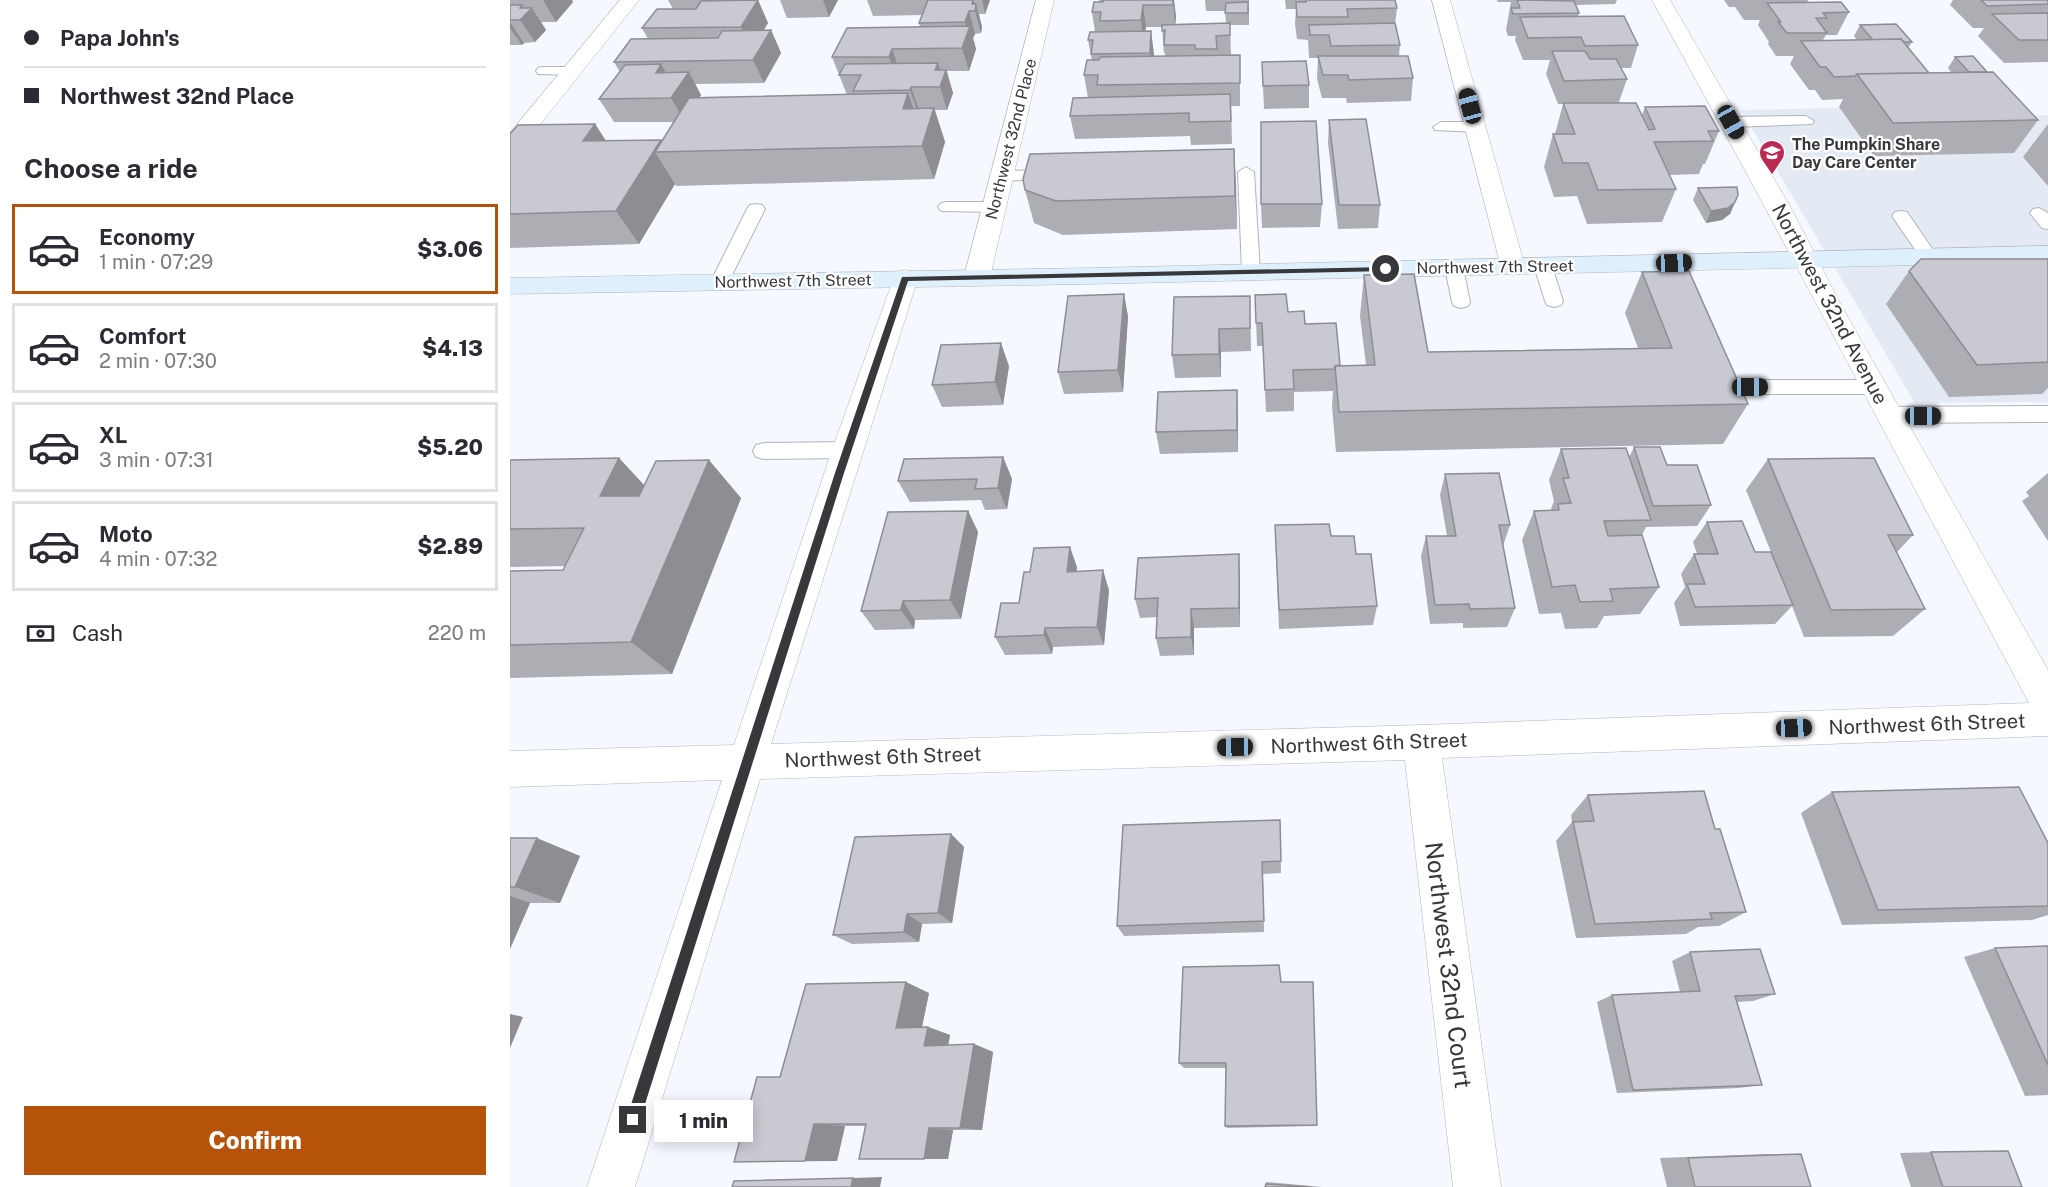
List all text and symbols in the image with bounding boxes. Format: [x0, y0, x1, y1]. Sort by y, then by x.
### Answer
text: Papa John's [60, 25, 180, 51]
street label: Northwest 32nd Place [982, 56, 1040, 222]
text: Northwest 32nd Place [60, 83, 294, 109]
car [1457, 86, 1483, 126]
car [1714, 102, 1748, 142]
place label: The Pumpkin Share Day Care Center [1792, 135, 1940, 172]
school or university icon: The Pumpkin Share Day Care Center [1757, 138, 1787, 176]
text: Choose a ride [24, 152, 198, 184]
street label: Northwest 32nd Avenue [1767, 200, 1893, 408]
icon: car [27, 222, 81, 276]
text: Economy [99, 224, 195, 250]
text: $3.06 [417, 236, 483, 262]
text: 1 min · 07:29 [99, 250, 213, 274]
car [1656, 253, 1692, 273]
route start [1372, 255, 1399, 282]
street label: Northwest 7th Street [1416, 256, 1574, 278]
street label: Northwest 7th Street [714, 270, 872, 292]
icon: car [27, 321, 81, 375]
text: Comfort [99, 323, 186, 349]
text: $4.13 [422, 335, 483, 361]
text: 2 min · 07:30 [99, 349, 217, 373]
car [1732, 378, 1768, 396]
car [1905, 407, 1941, 425]
icon: car [27, 420, 81, 474]
text: XL [99, 422, 127, 448]
text: $5.20 [417, 434, 483, 460]
text: 3 min · 07:31 [99, 448, 214, 472]
icon: car [27, 519, 81, 573]
text: Moto [99, 521, 153, 547]
text: $2.89 [417, 533, 483, 559]
text: 4 min · 07:32 [99, 547, 217, 571]
icon: cash [24, 617, 57, 650]
text: Cash [72, 620, 123, 646]
text: 220 m [428, 621, 486, 645]
street label: Northwest 6th Street [1828, 709, 2026, 739]
car [1776, 718, 1812, 738]
street label: Northwest 6th Street [1270, 728, 1468, 758]
car [1217, 738, 1253, 756]
street label: Northwest 6th Street [784, 742, 982, 772]
street label: Northwest 32nd Court [1420, 840, 1478, 1090]
callout: 1 min [654, 1099, 753, 1141]
button: Confirm [24, 1106, 486, 1175]
route end [619, 1106, 646, 1133]
text: 1 min [679, 1109, 728, 1133]

